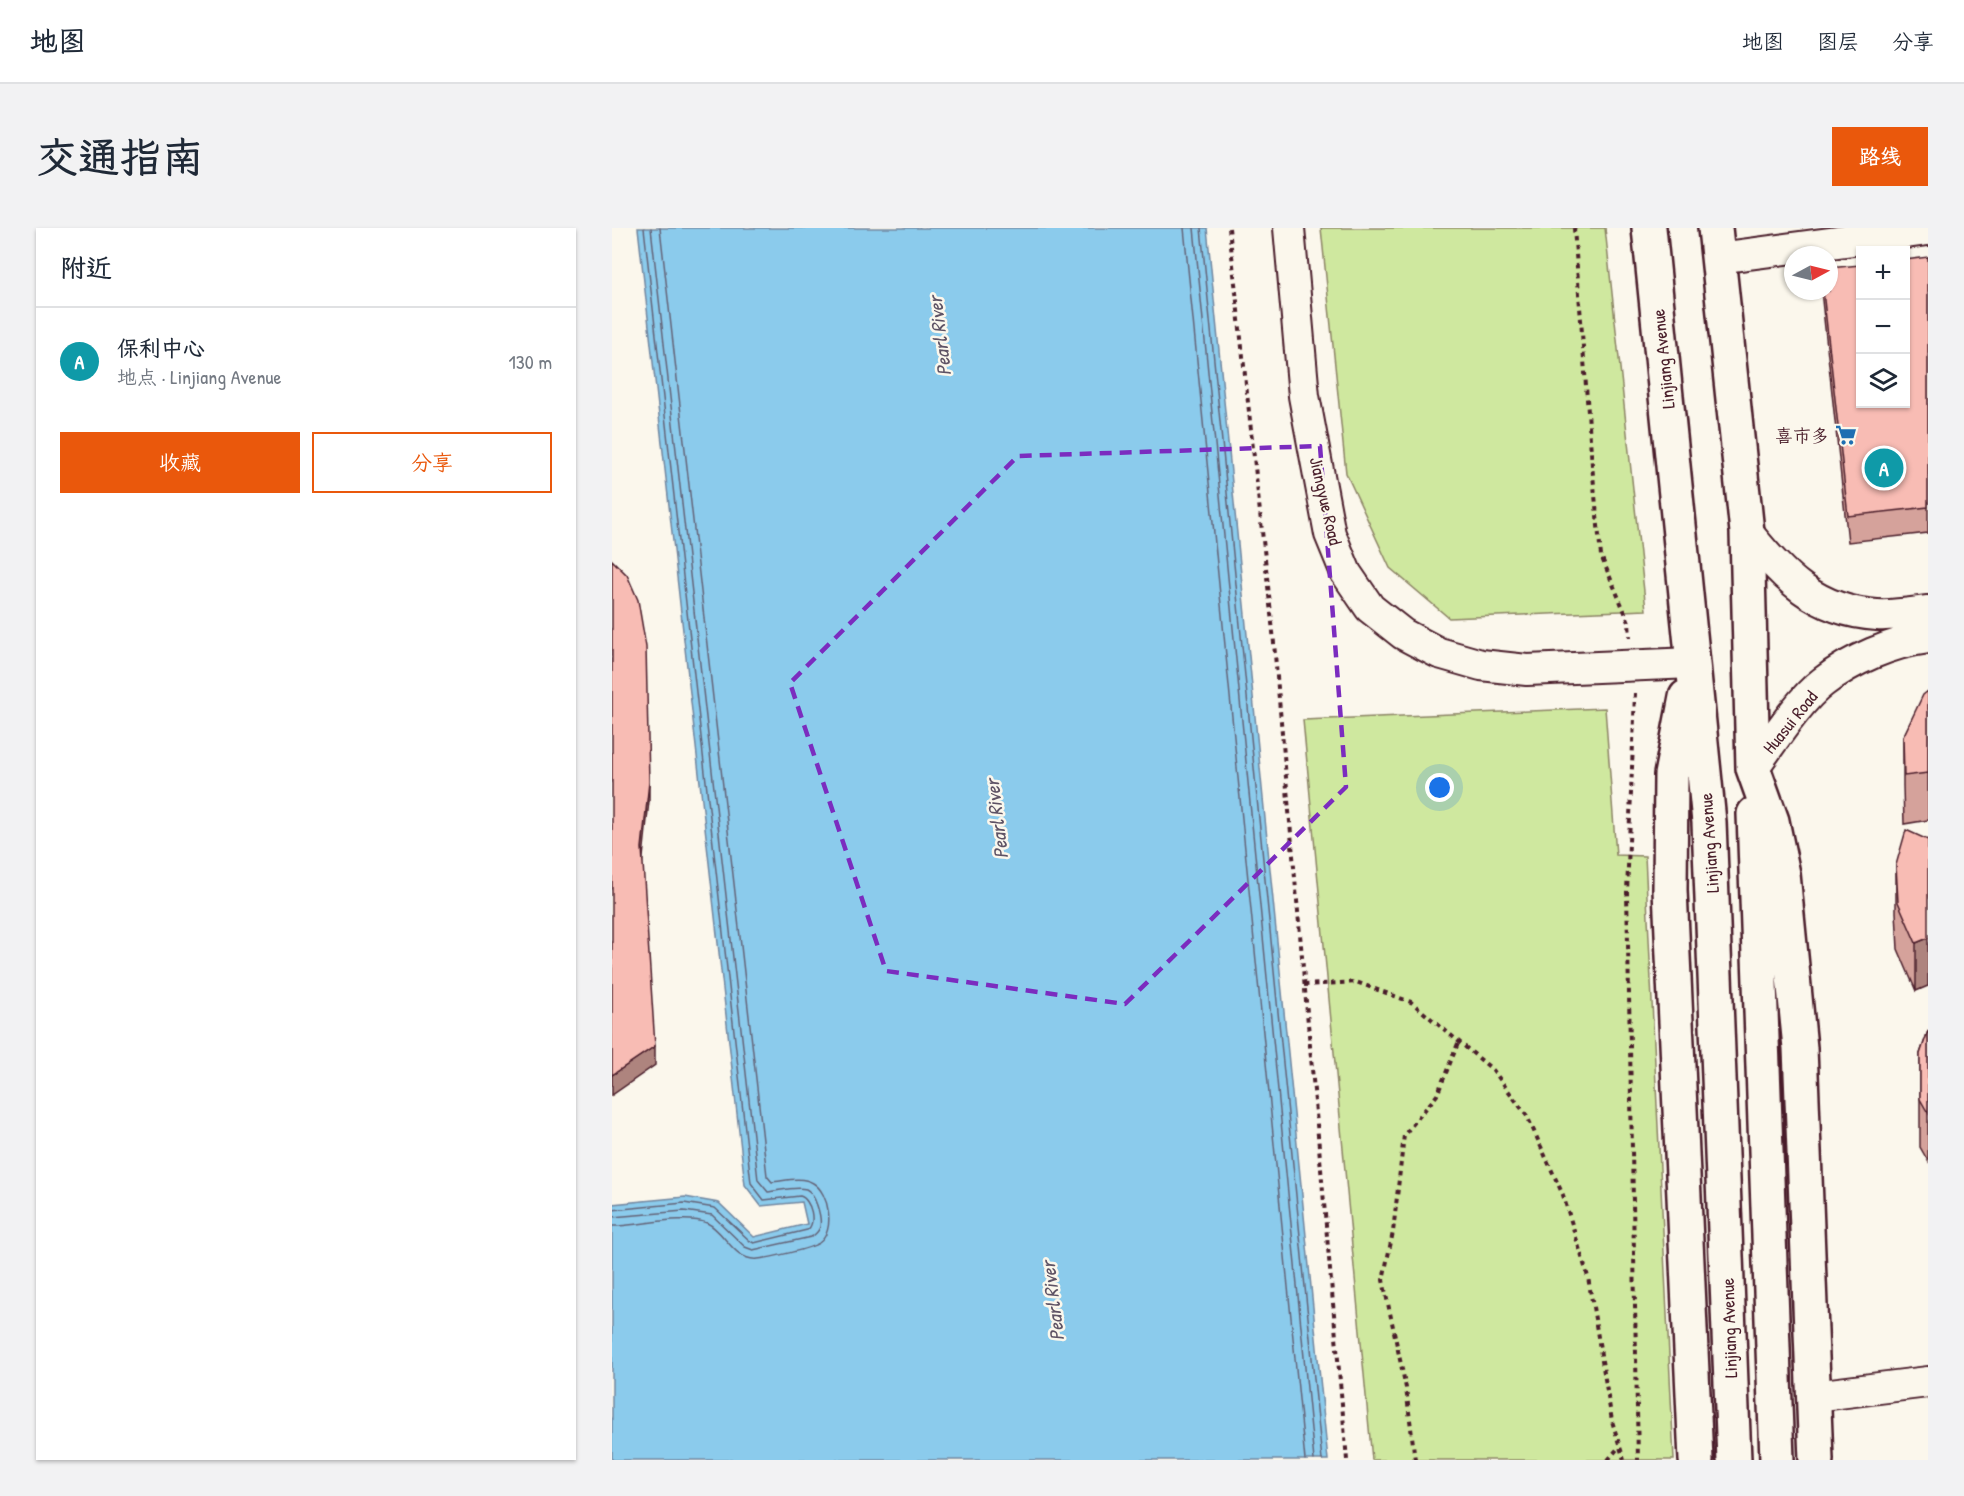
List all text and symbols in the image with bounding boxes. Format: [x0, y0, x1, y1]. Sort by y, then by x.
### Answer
text: 地图 [30, 22, 86, 60]
text: 地图 [1742, 27, 1784, 56]
text: 图层 [1817, 27, 1859, 56]
text: 分享 [1892, 27, 1934, 56]
button: 路线 [1832, 127, 1928, 186]
text: 交通指南 [36, 128, 204, 185]
north arrow [1784, 246, 1838, 300]
map controls [1856, 246, 1910, 408]
button: + [1856, 246, 1910, 300]
text: 附近 [60, 250, 112, 285]
water label: Pearl River [920, 292, 957, 377]
button: − [1856, 300, 1910, 354]
street label: Linjiang Avenue [1645, 308, 1681, 410]
text: 保利中心 [117, 333, 205, 363]
text: A [75, 348, 84, 375]
text: 130 m [509, 348, 552, 375]
button: layers [1856, 354, 1910, 408]
text: 地点 · Linjiang Avenue [117, 363, 281, 390]
place label: 喜市多 [1775, 423, 1829, 448]
supermarket icon: 喜市多 [1834, 423, 1858, 447]
button: 收藏 [60, 432, 300, 493]
button: 分享 [312, 432, 552, 493]
pin: A [1864, 446, 1904, 490]
street label: Jiangyue Road [1304, 455, 1348, 547]
street label: Huasui Road [1757, 685, 1823, 759]
your location [1425, 773, 1454, 802]
water label: Pearl River [977, 775, 1014, 860]
street label: Linjiang Avenue [1693, 792, 1725, 894]
water label: Pearl River [1033, 1257, 1070, 1342]
street label: Linjiang Avenue [1715, 1278, 1743, 1378]

